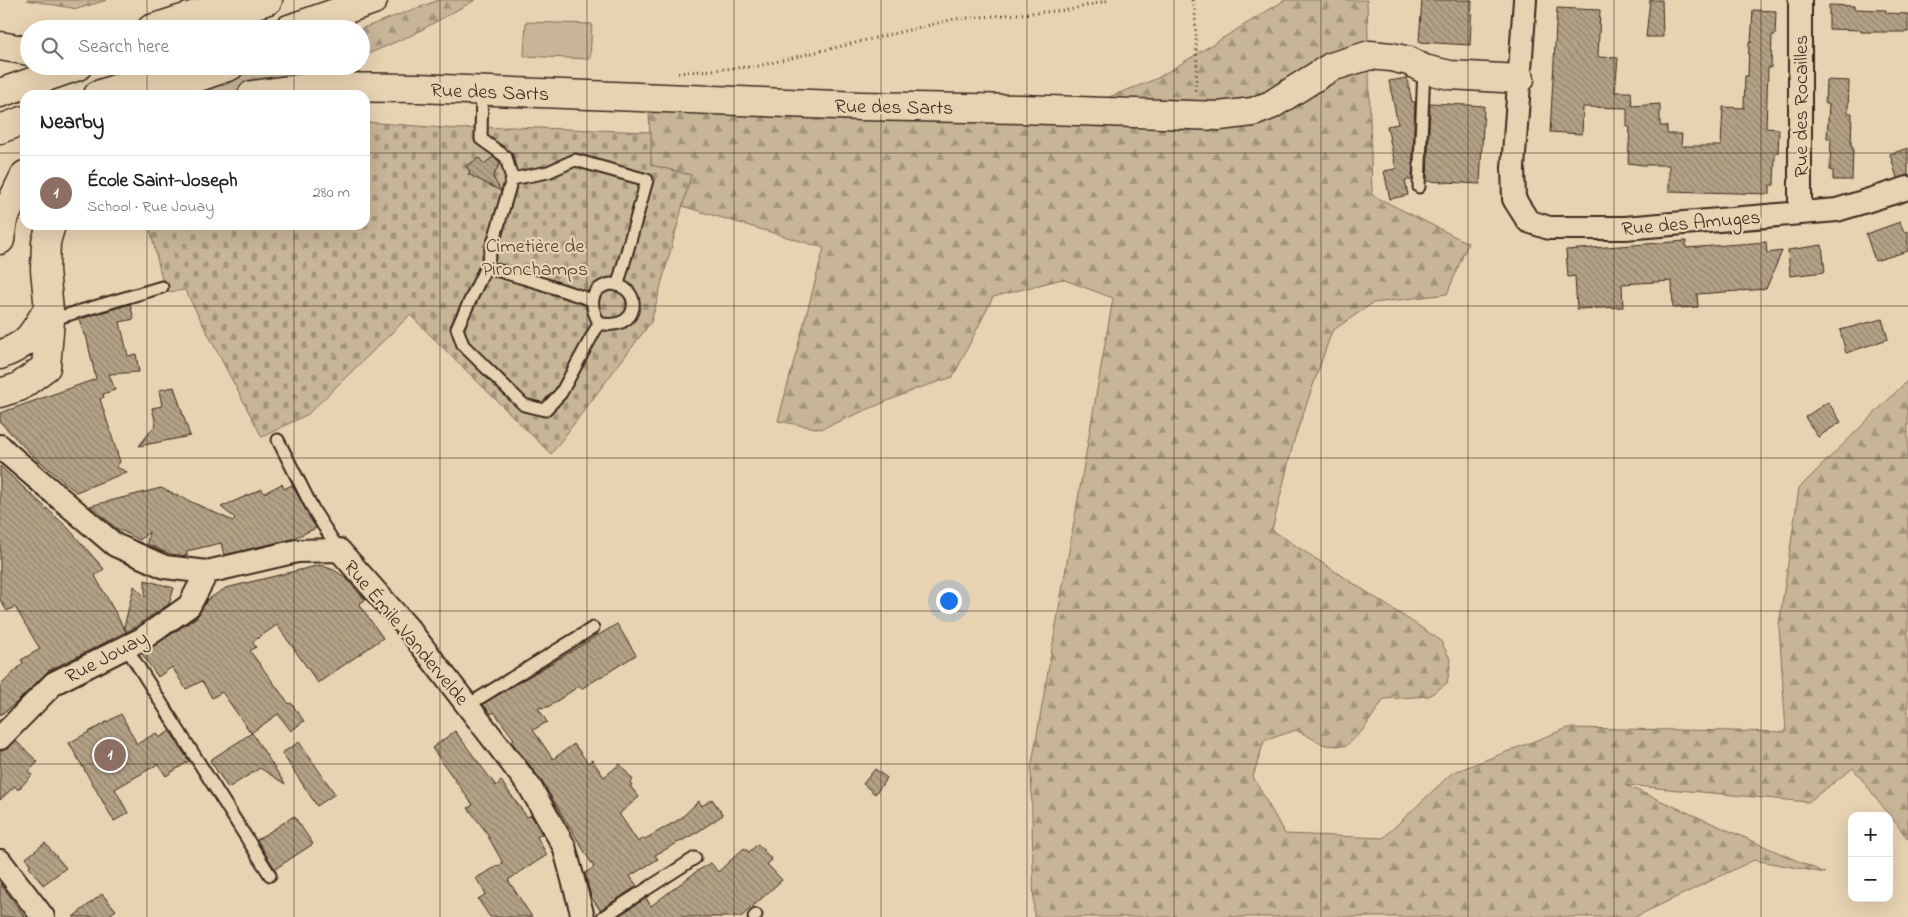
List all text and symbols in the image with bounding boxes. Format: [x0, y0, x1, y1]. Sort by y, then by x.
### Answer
search box [20, 20, 370, 75]
icon: search [38, 34, 66, 62]
text: Search here [78, 34, 169, 61]
street label: Rue des Rocailles [1788, 35, 1817, 177]
street label: Rue des Sarts [430, 77, 550, 110]
street label: Rue des Sarts [834, 93, 953, 124]
text: Nearby [40, 108, 104, 138]
text: École Saint-Joseph [87, 168, 238, 195]
text: 1 [53, 181, 59, 205]
text: 280 m [313, 181, 350, 205]
text: School · Rue Jouay [87, 195, 214, 219]
street label: Rue des Amuges [1621, 204, 1762, 246]
park label: Cimetière de Pironchamps [482, 233, 588, 285]
street label: Rue Émile Vandervelde [335, 554, 475, 713]
your location [936, 588, 962, 614]
street label: Rue Jouay [61, 624, 154, 692]
pin: 1 [94, 736, 126, 774]
map controls [1848, 812, 1893, 902]
button: + [1848, 812, 1893, 857]
button: − [1848, 857, 1893, 902]

